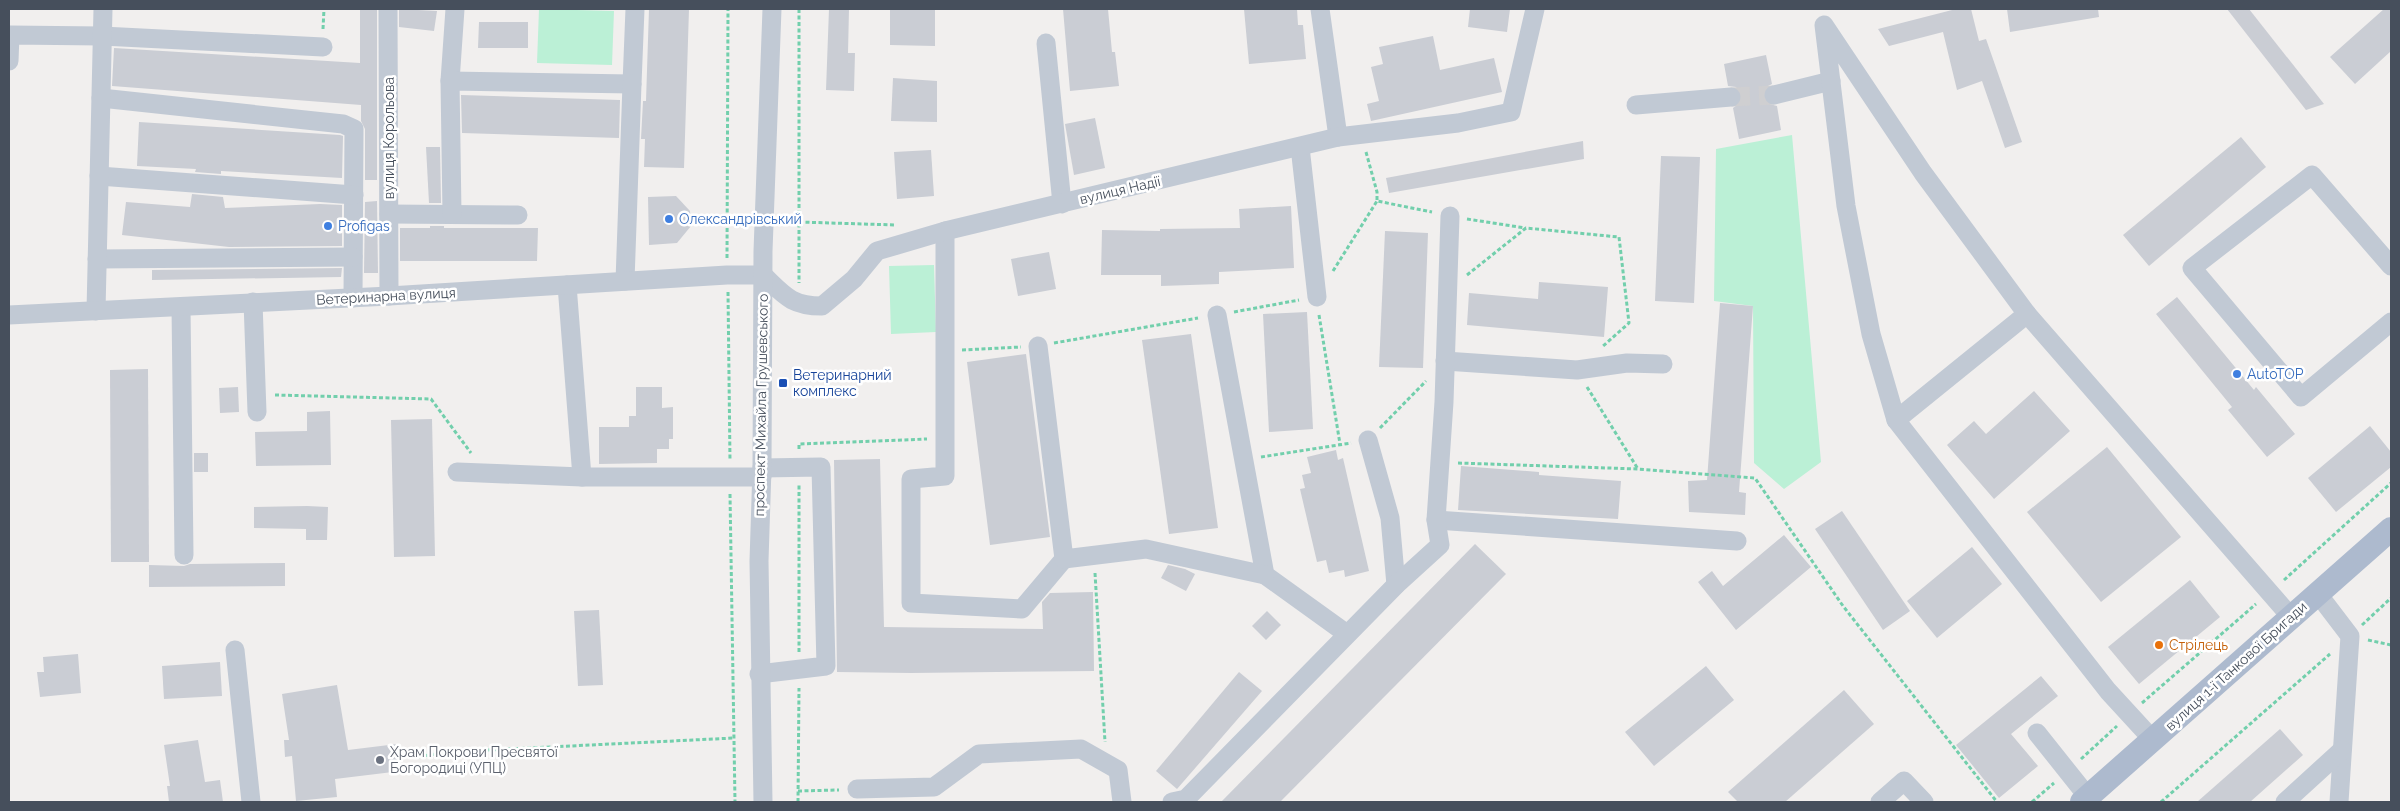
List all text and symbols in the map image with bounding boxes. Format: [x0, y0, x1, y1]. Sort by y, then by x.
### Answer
street label: вулиця Корольова [381, 77, 397, 199]
street label: вулиця Надії [1078, 173, 1162, 207]
place label: Олександрівський [679, 211, 802, 227]
marker: Олександрівський [663, 213, 675, 225]
place label: Profigas [338, 218, 390, 234]
marker: Profigas [322, 220, 334, 232]
street label: Ветеринарна вулиця [316, 284, 456, 308]
street label: проспект Михайла Грушевського [751, 293, 771, 517]
place label: AutoTOP [2247, 366, 2304, 382]
place label: Ветеринарний комплекс [793, 367, 892, 399]
marker: AutoTOP [2231, 368, 2243, 380]
marker: Ветеринарний комплекс [777, 377, 789, 389]
street label: вулиця 1-ї Танкової Бригади [2162, 598, 2310, 734]
place label: Стрілець [2169, 637, 2228, 653]
marker: Стрілець [2153, 639, 2165, 651]
place label: Храм Покрови Пресвятої Богородиці (УПЦ) [390, 744, 558, 776]
marker: Храм Покрови Пресвятої Богородиці (УПЦ) [374, 754, 386, 766]

